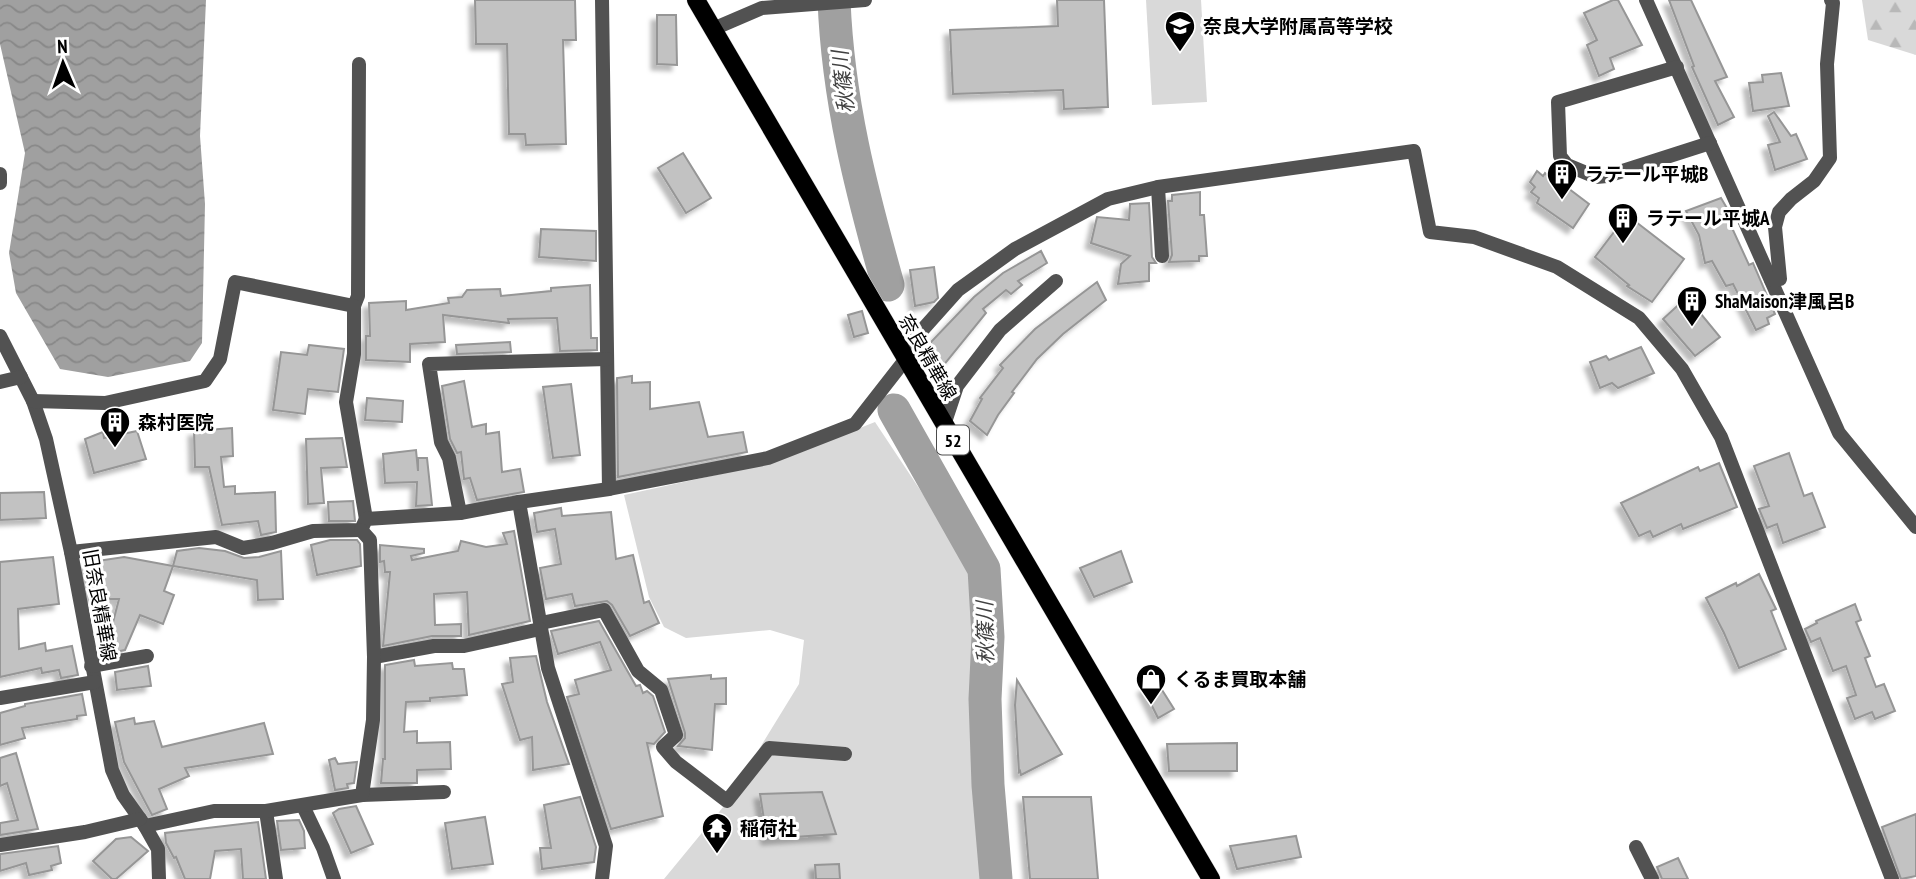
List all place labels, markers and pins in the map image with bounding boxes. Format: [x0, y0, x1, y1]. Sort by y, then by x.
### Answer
school or university icon: 奈良大学附属高等学校 [1163, 9, 1197, 53]
place label: 奈良大学附属高等学校 [1203, 14, 1393, 38]
building icon: ラテール平城B [1545, 157, 1579, 201]
place label: ラテール平城B [1585, 162, 1708, 186]
building icon: ラテール平城A [1606, 201, 1640, 245]
place label: ラテール平城A [1646, 206, 1770, 230]
building icon: ShaMaison津風呂B [1675, 284, 1709, 328]
place label: ShaMaison津風呂B [1715, 289, 1854, 313]
building icon: 森村医院 [98, 405, 132, 449]
place label: 森村医院 [138, 410, 214, 434]
shop icon: くるま買取本舗 [1134, 662, 1168, 706]
place label: くるま買取本舗 [1174, 667, 1307, 691]
temple icon: 稲荷社 [700, 811, 734, 855]
place label: 稲荷社 [740, 816, 797, 840]

